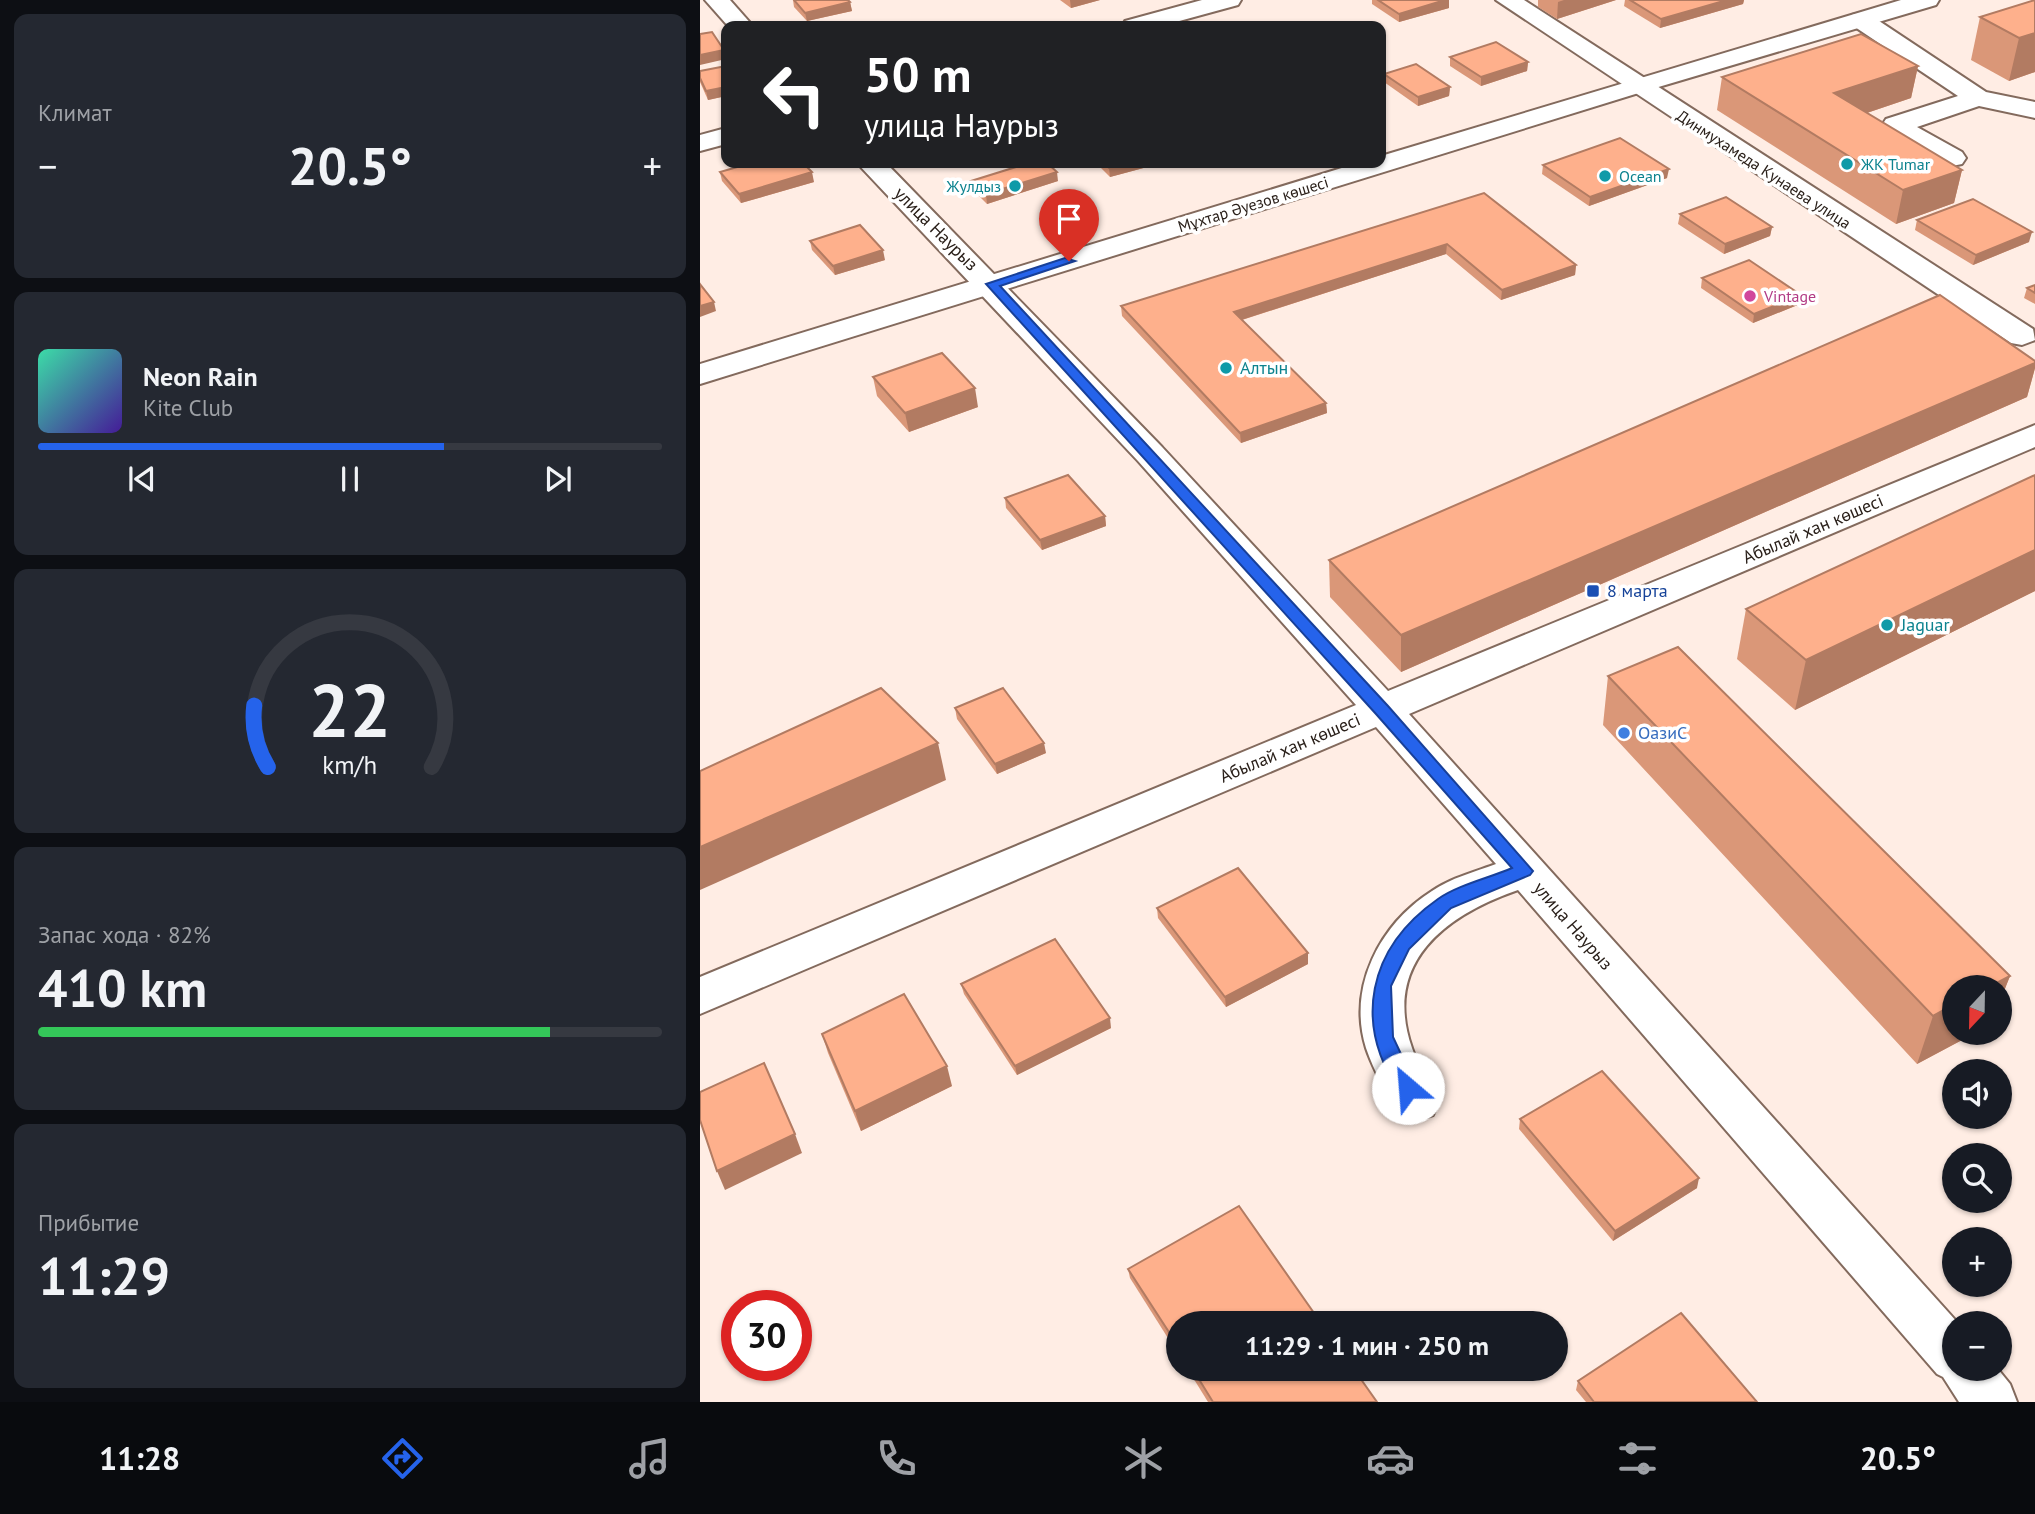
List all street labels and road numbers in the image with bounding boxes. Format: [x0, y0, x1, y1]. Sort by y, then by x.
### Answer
street label: Динмухамеда Кунаева улица [1673, 105, 1855, 233]
street label: Мұхтар Әуезов көшесі [1175, 172, 1331, 236]
street label: улица Наурыз [889, 182, 983, 276]
street label: Абылай хан көшесі [1739, 489, 1887, 569]
street label: Абылай хан көшесі [1216, 708, 1364, 788]
street label: улица Наурыз [1529, 877, 1618, 975]

